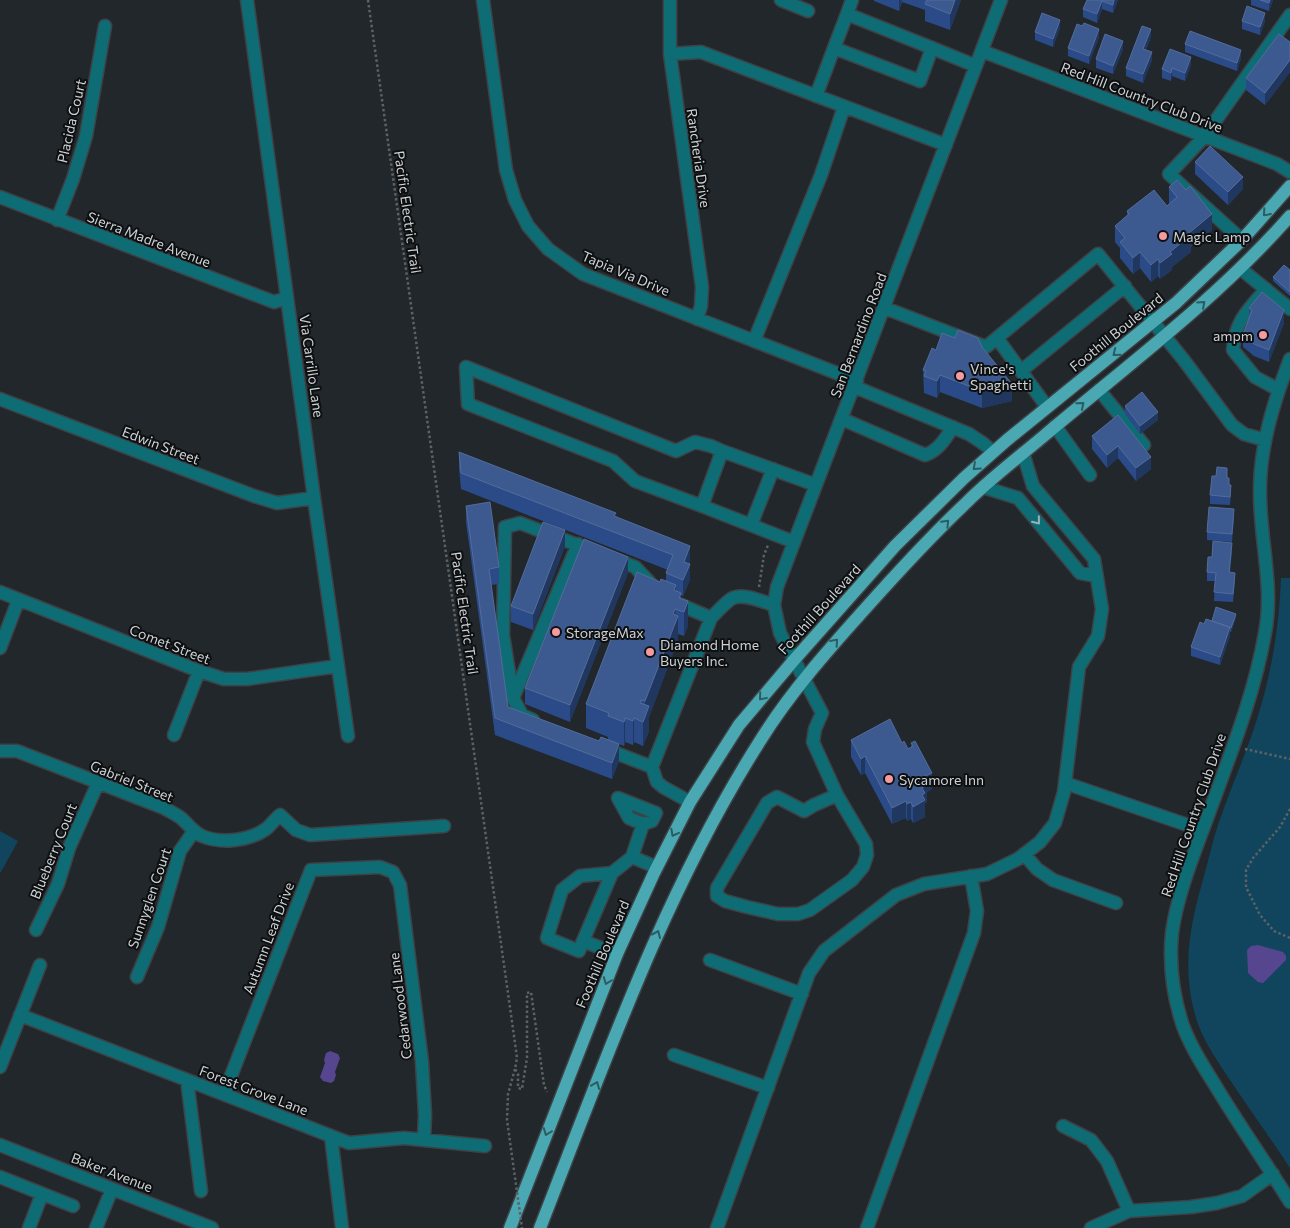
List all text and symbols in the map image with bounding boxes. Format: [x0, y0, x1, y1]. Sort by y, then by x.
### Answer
street label: Red Hill Country Club Drive [1059, 58, 1225, 136]
street label: Placida Court [53, 77, 89, 165]
street label: Rancheria Drive [684, 107, 714, 209]
street label: Pacific Electric Trail [391, 150, 425, 274]
street label: Sierra Madre Avenue [85, 208, 213, 270]
one-way arrow [1263, 208, 1272, 217]
place label: Magic Lamp [1173, 228, 1250, 245]
marker: Magic Lamp [1157, 230, 1169, 242]
street label: Tapia Via Drive [579, 247, 673, 299]
street label: San Bernardino Road [826, 270, 890, 400]
street label: Foothill Boulevard [1066, 289, 1166, 375]
one-way arrow [1196, 301, 1205, 310]
street label: Via Carrillo Lane [296, 313, 328, 419]
place label: ampm [1213, 327, 1253, 344]
marker: ampm [1257, 329, 1269, 341]
one-way arrow [1112, 347, 1121, 356]
place label: Vince's Spaghetti [970, 360, 1032, 393]
marker: Vince's Spaghetti [954, 370, 966, 382]
one-way arrow [1075, 402, 1084, 411]
street label: Edwin Street [120, 422, 202, 468]
one-way arrow [973, 461, 982, 470]
one-way arrow [1031, 515, 1040, 524]
one-way arrow [940, 520, 949, 529]
street label: Pacific Electric Trail [448, 551, 482, 675]
street label: Foothill Boulevard [774, 560, 864, 658]
street label: Comet Street [127, 621, 213, 667]
place label: StorageMax [566, 624, 644, 641]
marker: StorageMax [550, 626, 562, 638]
place label: Diamond Home Buyers Inc. [660, 636, 759, 669]
one-way arrow [829, 639, 838, 648]
marker: Diamond Home Buyers Inc. [644, 646, 656, 658]
one-way arrow [760, 691, 768, 700]
street label: Red Hill Country Club Drive [1157, 731, 1229, 899]
street label: Gabriel Street [88, 757, 176, 806]
place label: Sycamore Inn [899, 771, 984, 788]
marker: Sycamore Inn [883, 773, 895, 785]
street label: Blueberry Court [26, 800, 80, 901]
one-way arrow [670, 828, 680, 837]
street label: Sunnyglen Court [124, 845, 174, 951]
street label: Autumn Leaf Drive [239, 880, 297, 996]
street label: Foothill Boulevard [572, 898, 632, 1010]
one-way arrow [651, 930, 661, 939]
street label: Cedarwood Lane [385, 952, 415, 1060]
one-way arrow [602, 976, 613, 985]
street label: Forest Grove Lane [197, 1061, 311, 1119]
one-way arrow [590, 1081, 600, 1090]
one-way arrow [543, 1127, 554, 1136]
street label: Baker Avenue [69, 1149, 155, 1195]

